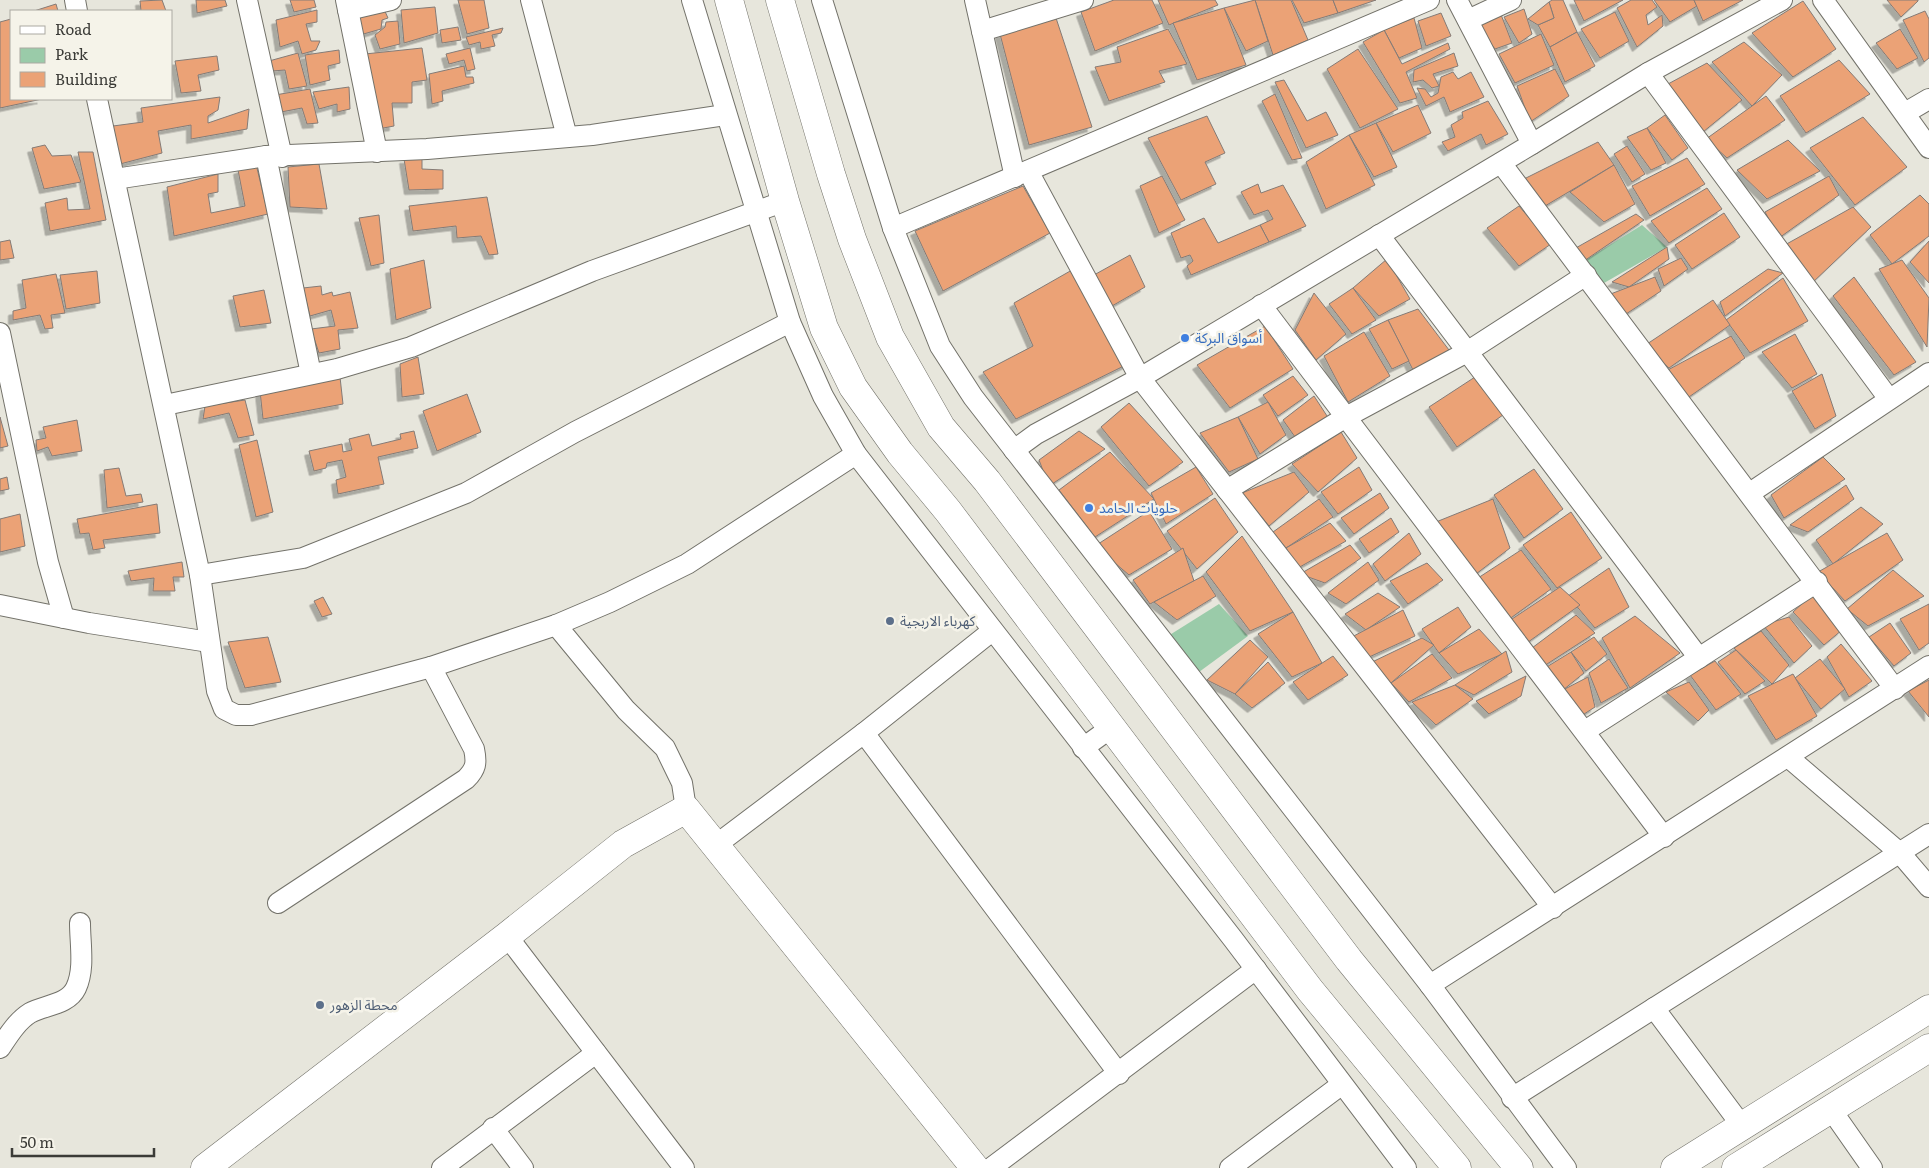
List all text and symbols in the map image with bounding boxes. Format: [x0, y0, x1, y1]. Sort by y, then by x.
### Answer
legend [10, 10, 172, 100]
text: Road [55, 17, 91, 40]
text: Park [55, 42, 89, 65]
text: Building [55, 67, 117, 90]
place label: أسواق البركة [1195, 327, 1263, 347]
marker: أسواق البركة [1179, 332, 1191, 344]
place label: حلويات الحامد [1099, 497, 1178, 517]
marker: حلويات الحامد [1083, 502, 1095, 514]
place label: كهرباء الاربجية [900, 610, 976, 630]
marker: كهرباء الاربجية [884, 615, 896, 627]
place label: محطة الزهور [329, 994, 398, 1014]
marker: محطة الزهور [314, 999, 326, 1011]
scale bar [12, 1126, 155, 1158]
text: 50 m [20, 1130, 54, 1153]

